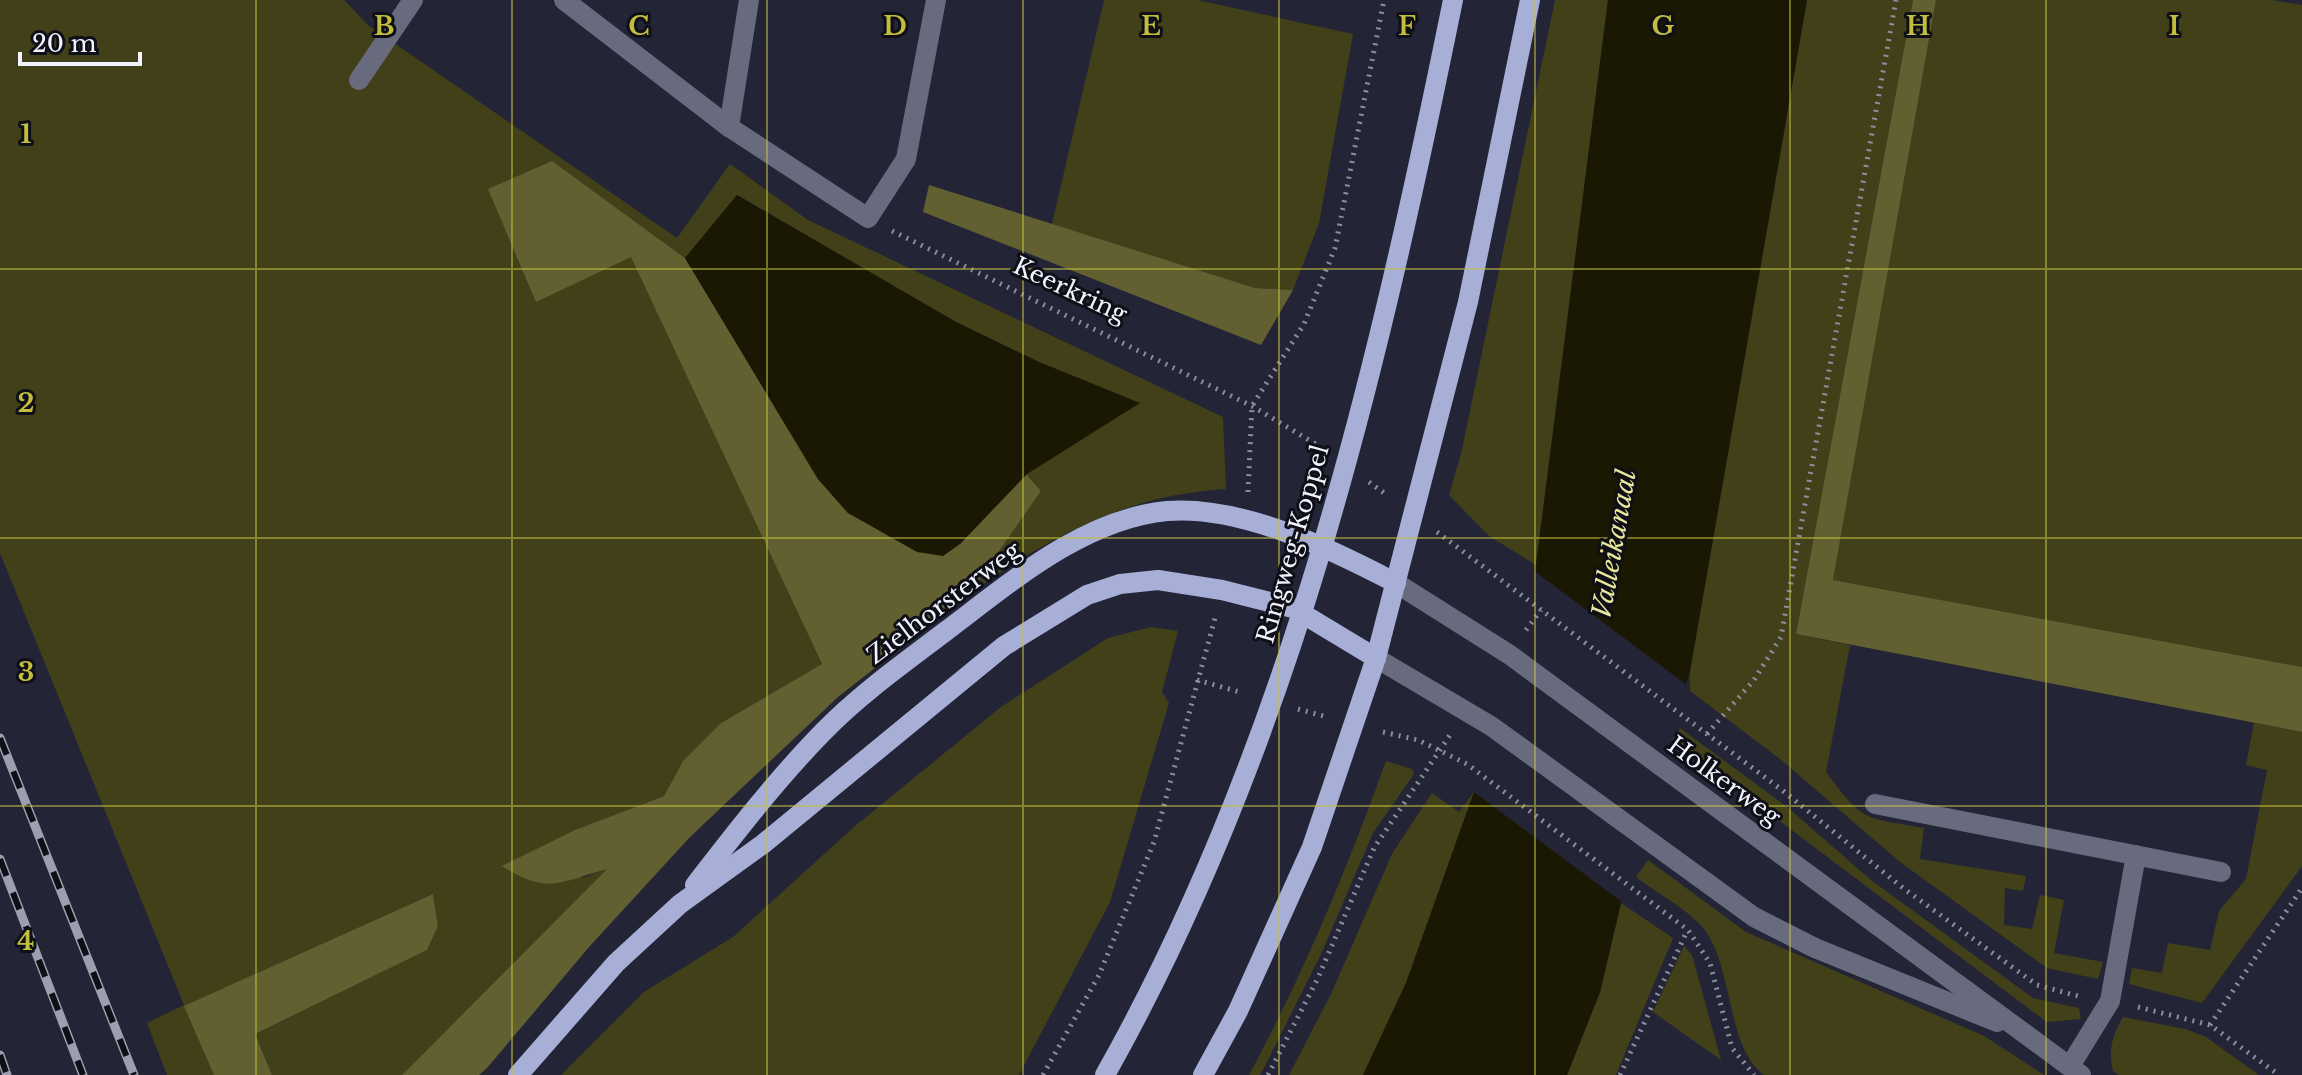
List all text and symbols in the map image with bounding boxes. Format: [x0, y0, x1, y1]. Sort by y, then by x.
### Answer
text: B [374, 10, 394, 42]
text: C [628, 10, 650, 42]
text: D [883, 10, 907, 42]
text: E [1141, 10, 1161, 42]
text: F [1398, 10, 1416, 42]
text: G [1652, 10, 1675, 42]
text: H [1906, 10, 1930, 42]
text: I [2168, 10, 2180, 42]
scale bar [20, 16, 140, 66]
text: 20 m [32, 29, 97, 58]
text: 1 [20, 118, 32, 150]
street label: Keerkring [1009, 251, 1132, 329]
text: 2 [18, 387, 34, 419]
street label: Ringweg-Koppel [1250, 441, 1335, 646]
water label: Valleikanaal [1585, 466, 1643, 621]
street label: Zielhorsterweg [861, 535, 1027, 670]
text: 3 [18, 656, 34, 688]
street label: Holkerweg [1662, 730, 1787, 832]
text: 4 [17, 925, 35, 957]

